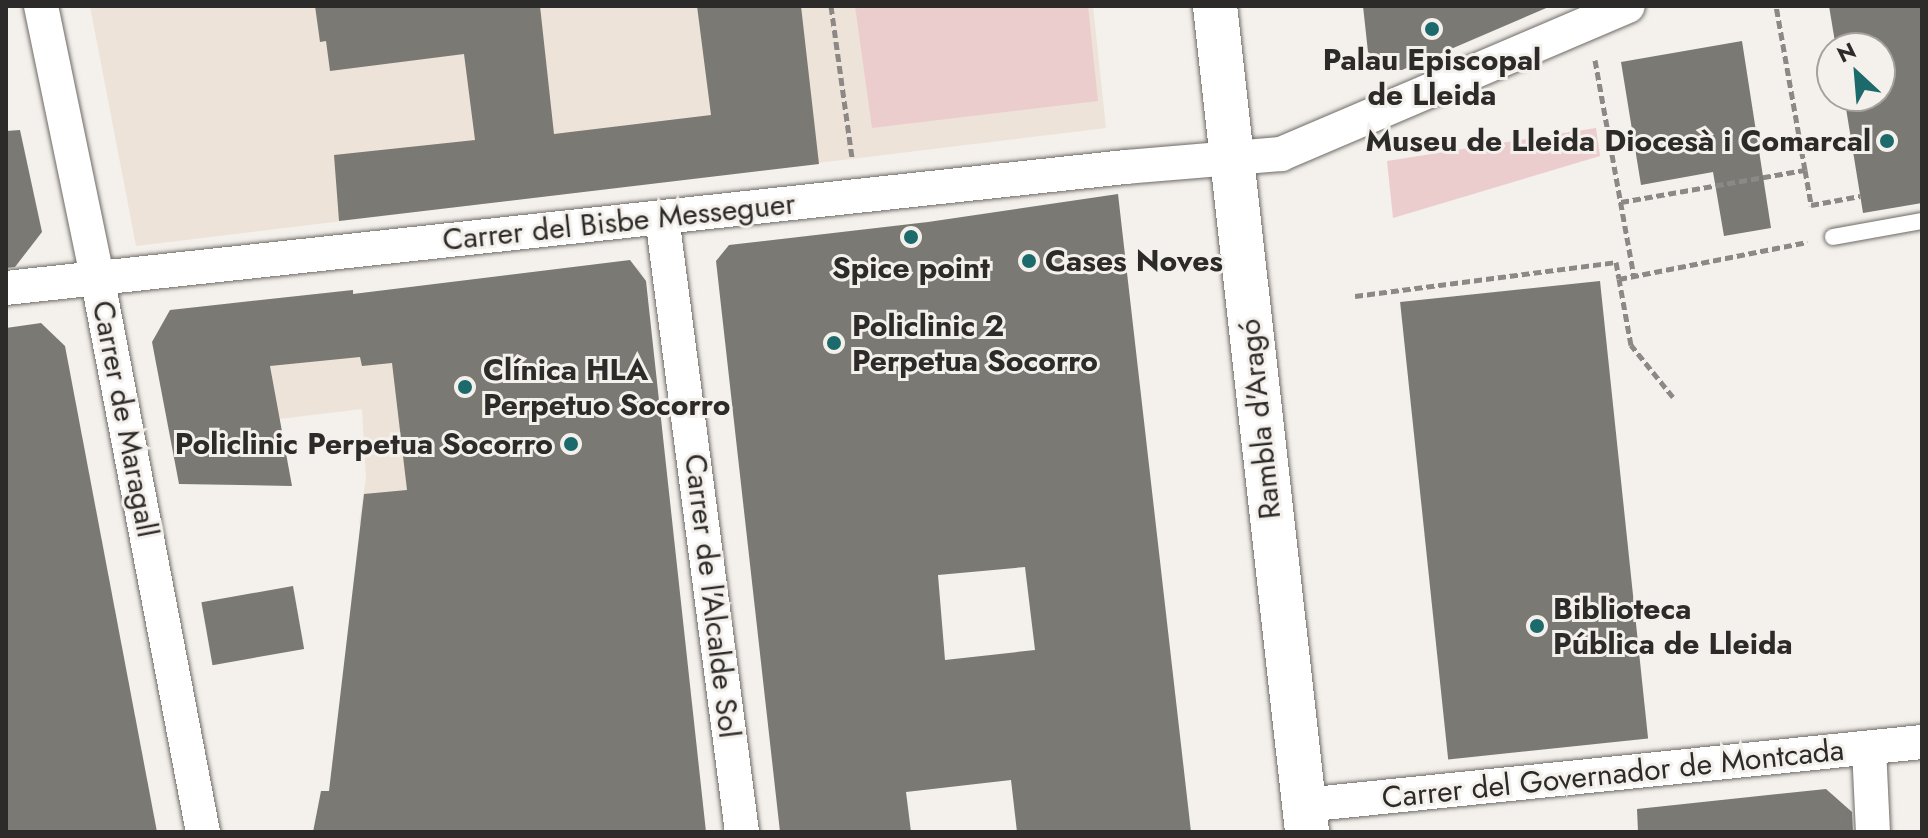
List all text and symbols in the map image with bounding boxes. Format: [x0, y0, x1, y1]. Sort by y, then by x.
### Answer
marker: Palau Episcopal de Lleida [1423, 20, 1441, 38]
north arrow [1816, 32, 1896, 112]
text: N [1831, 34, 1861, 70]
place label: Palau Episcopal de Lleida [1323, 42, 1541, 112]
place label: Museu de Lleida Diocesà i Comarcal [1365, 123, 1871, 159]
marker: Museu de Lleida Diocesà i Comarcal [1878, 132, 1896, 150]
street label: Carrer del Bisbe Messeguer [441, 186, 797, 258]
marker: Spice point [902, 228, 920, 246]
place label: Cases Noves [1045, 243, 1223, 279]
place label: Spice point [832, 250, 990, 286]
marker: Cases Noves [1020, 252, 1038, 270]
street label: Carrer de Maragall [84, 298, 166, 540]
place label: Policlinic 2 Perpetua Socorro [852, 308, 1098, 378]
street label: Rambla d'Aragó [1232, 317, 1288, 521]
marker: Policlinic 2 Perpetua Socorro [823, 332, 845, 354]
place label: Clínica HLA Perpetuo Socorro [483, 352, 730, 422]
marker: Clínica HLA Perpetuo Socorro [454, 376, 476, 398]
place label: Policlinic Perpetua Socorro [175, 426, 553, 462]
marker: Policlinic Perpetua Socorro [560, 433, 582, 455]
street label: Carrer de l'Alcalde Sol [677, 452, 747, 740]
place label: Biblioteca Pública de Lleida [1553, 591, 1793, 662]
marker: Biblioteca Pública de Lleida [1528, 617, 1546, 635]
street label: Carrer del Governador de Montcada [1380, 732, 1846, 816]

